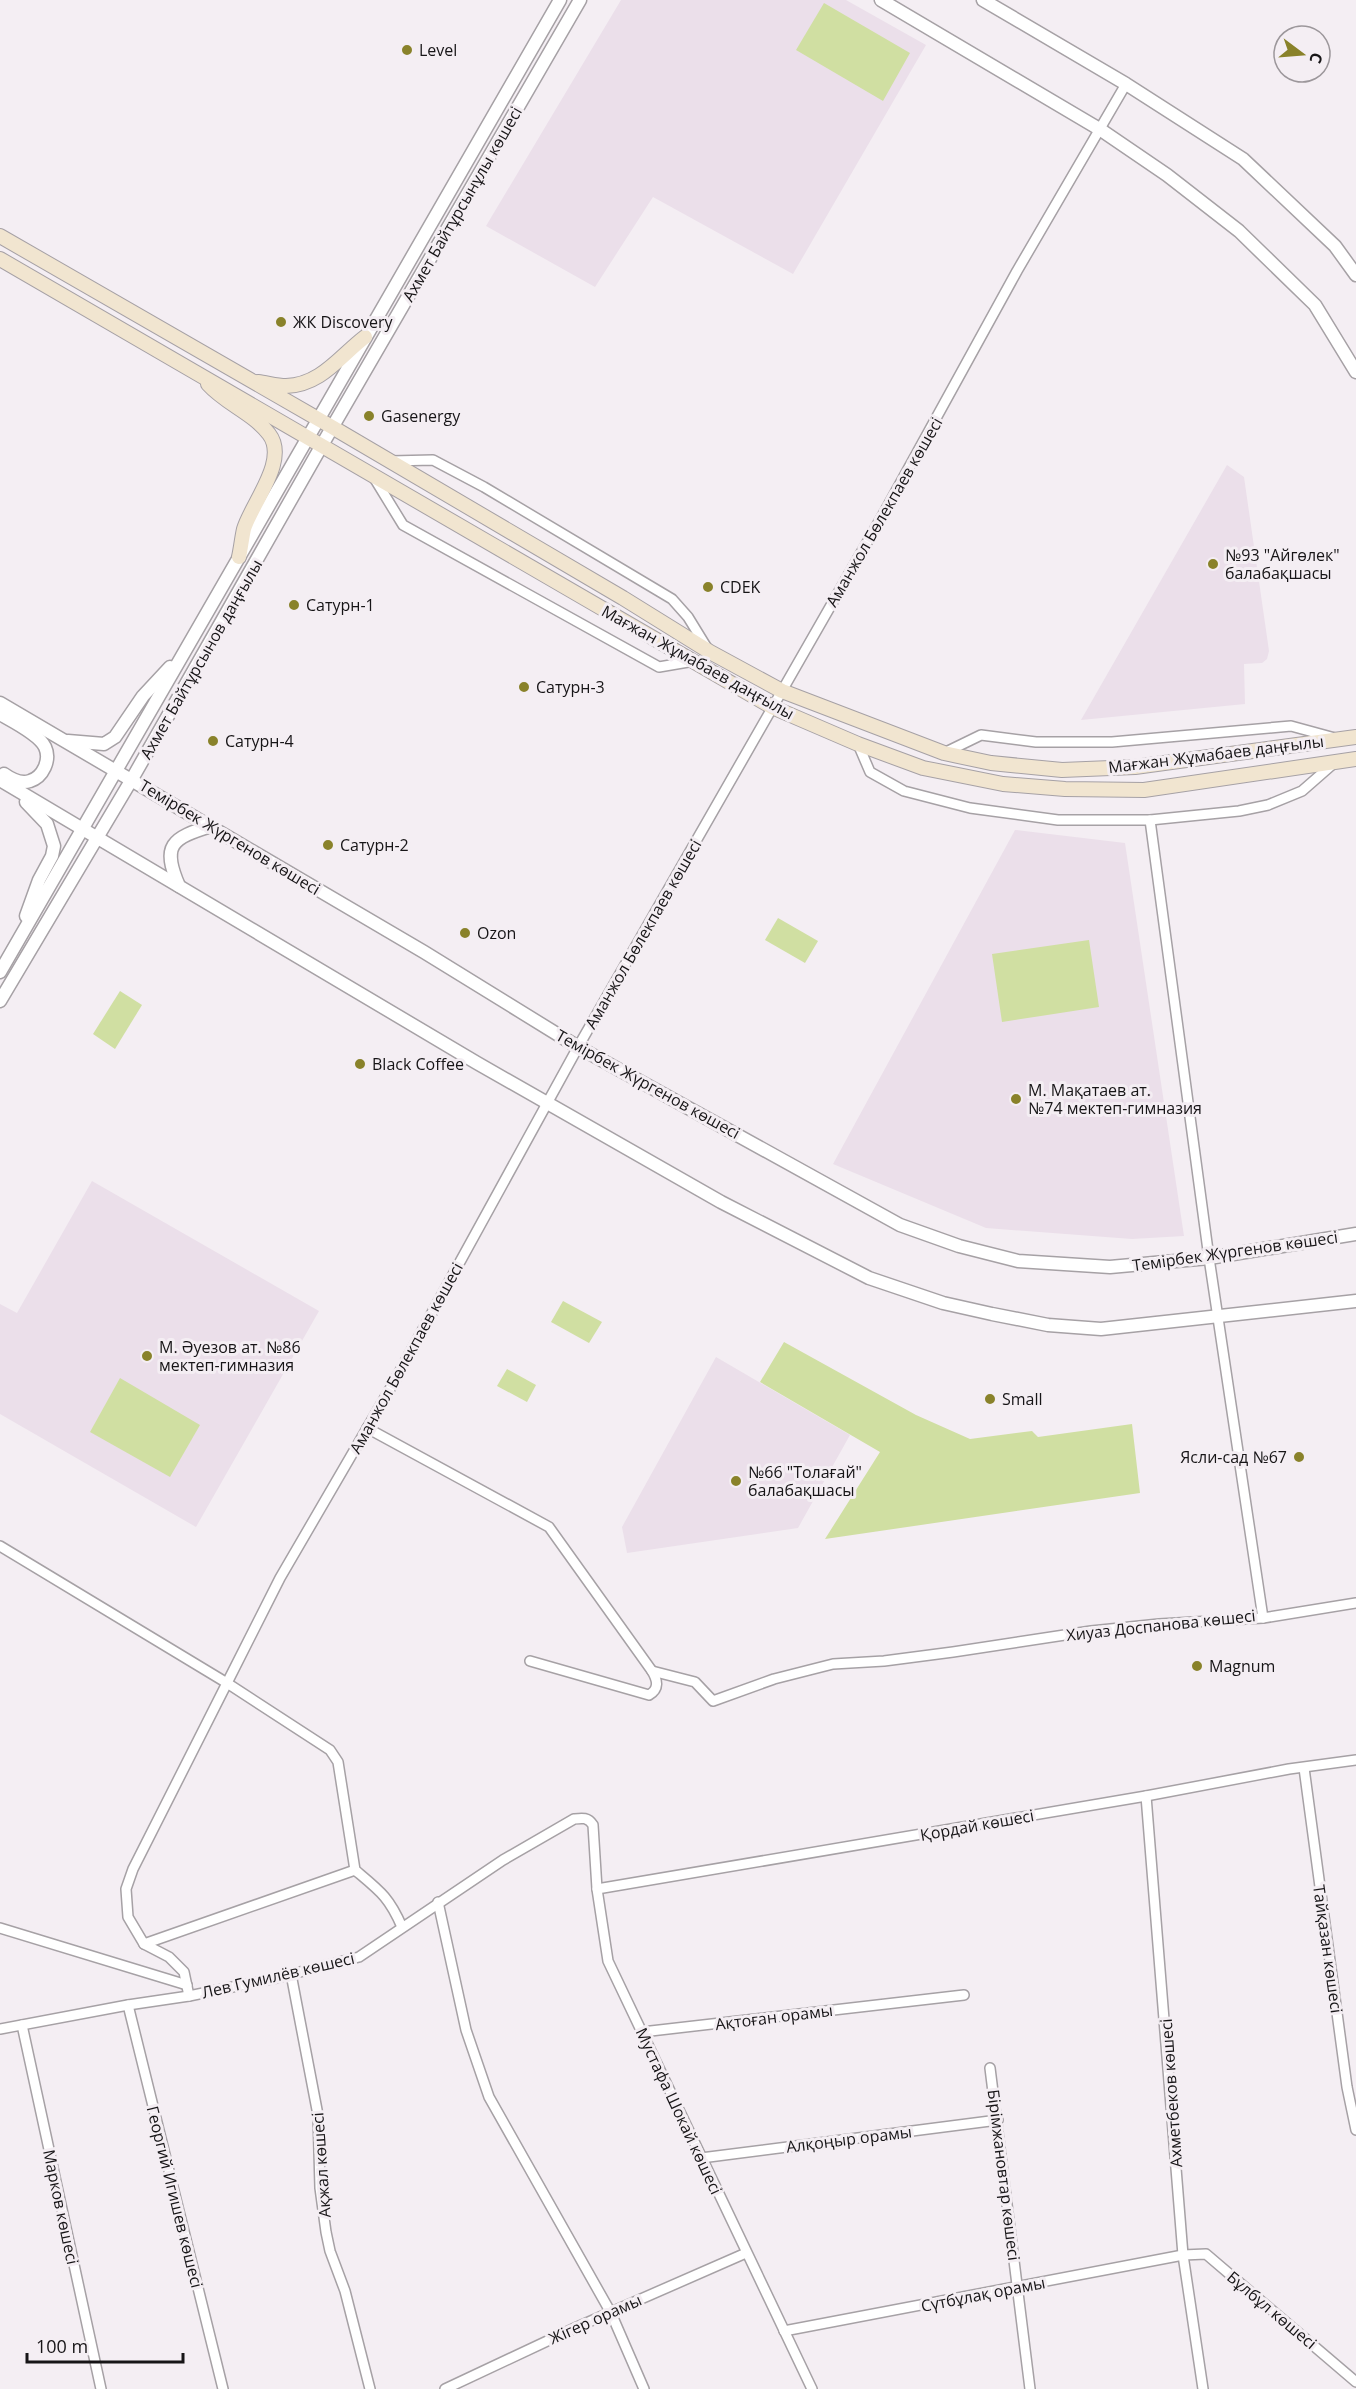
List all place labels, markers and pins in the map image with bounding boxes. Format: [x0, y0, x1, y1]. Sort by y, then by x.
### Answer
place label: Level [419, 39, 457, 61]
marker: Level [400, 43, 414, 57]
place label: ЖК Discovery [293, 311, 393, 333]
marker: ЖК Discovery [274, 315, 288, 329]
place label: Gasenergy [381, 405, 461, 427]
marker: Gasenergy [362, 409, 376, 423]
place label: №93 "Айгөлек" балабақшасы [1225, 544, 1340, 584]
marker: №93 "Айгөлек" балабақшасы [1206, 557, 1220, 571]
place label: CDEK [720, 576, 761, 598]
marker: CDEK [701, 580, 715, 594]
place label: Сатурн-1 [306, 594, 375, 616]
marker: Сатурн-1 [287, 598, 301, 612]
place label: Сатурн-3 [536, 676, 605, 698]
marker: Сатурн-3 [517, 680, 531, 694]
place label: Сатурн-4 [225, 730, 294, 752]
marker: Сатурн-4 [206, 734, 220, 748]
place label: Сатурн-2 [340, 834, 409, 856]
marker: Сатурн-2 [321, 838, 335, 852]
place label: Ozon [477, 922, 516, 944]
marker: Ozon [458, 926, 472, 940]
place label: Black Coffee [372, 1053, 464, 1075]
marker: Black Coffee [353, 1057, 367, 1071]
place label: М. Мақатаев ат. №74 мектеп-гимназия [1028, 1079, 1202, 1119]
marker: М. Мақатаев ат. №74 мектеп-гимназия [1009, 1092, 1023, 1106]
place label: М. Әуезов ат. №86 мектеп-гимназия [159, 1336, 301, 1376]
marker: М. Әуезов ат. №86 мектеп-гимназия [140, 1349, 154, 1363]
place label: Small [1002, 1388, 1043, 1410]
marker: Small [983, 1392, 997, 1406]
place label: Ясли-сад №67 [1180, 1446, 1287, 1468]
marker: Ясли-сад №67 [1292, 1450, 1306, 1464]
place label: №66 "Толағай" балабақшасы [748, 1461, 862, 1501]
marker: №66 "Толағай" балабақшасы [729, 1474, 743, 1488]
place label: Magnum [1209, 1655, 1275, 1677]
marker: Magnum [1190, 1659, 1204, 1673]

